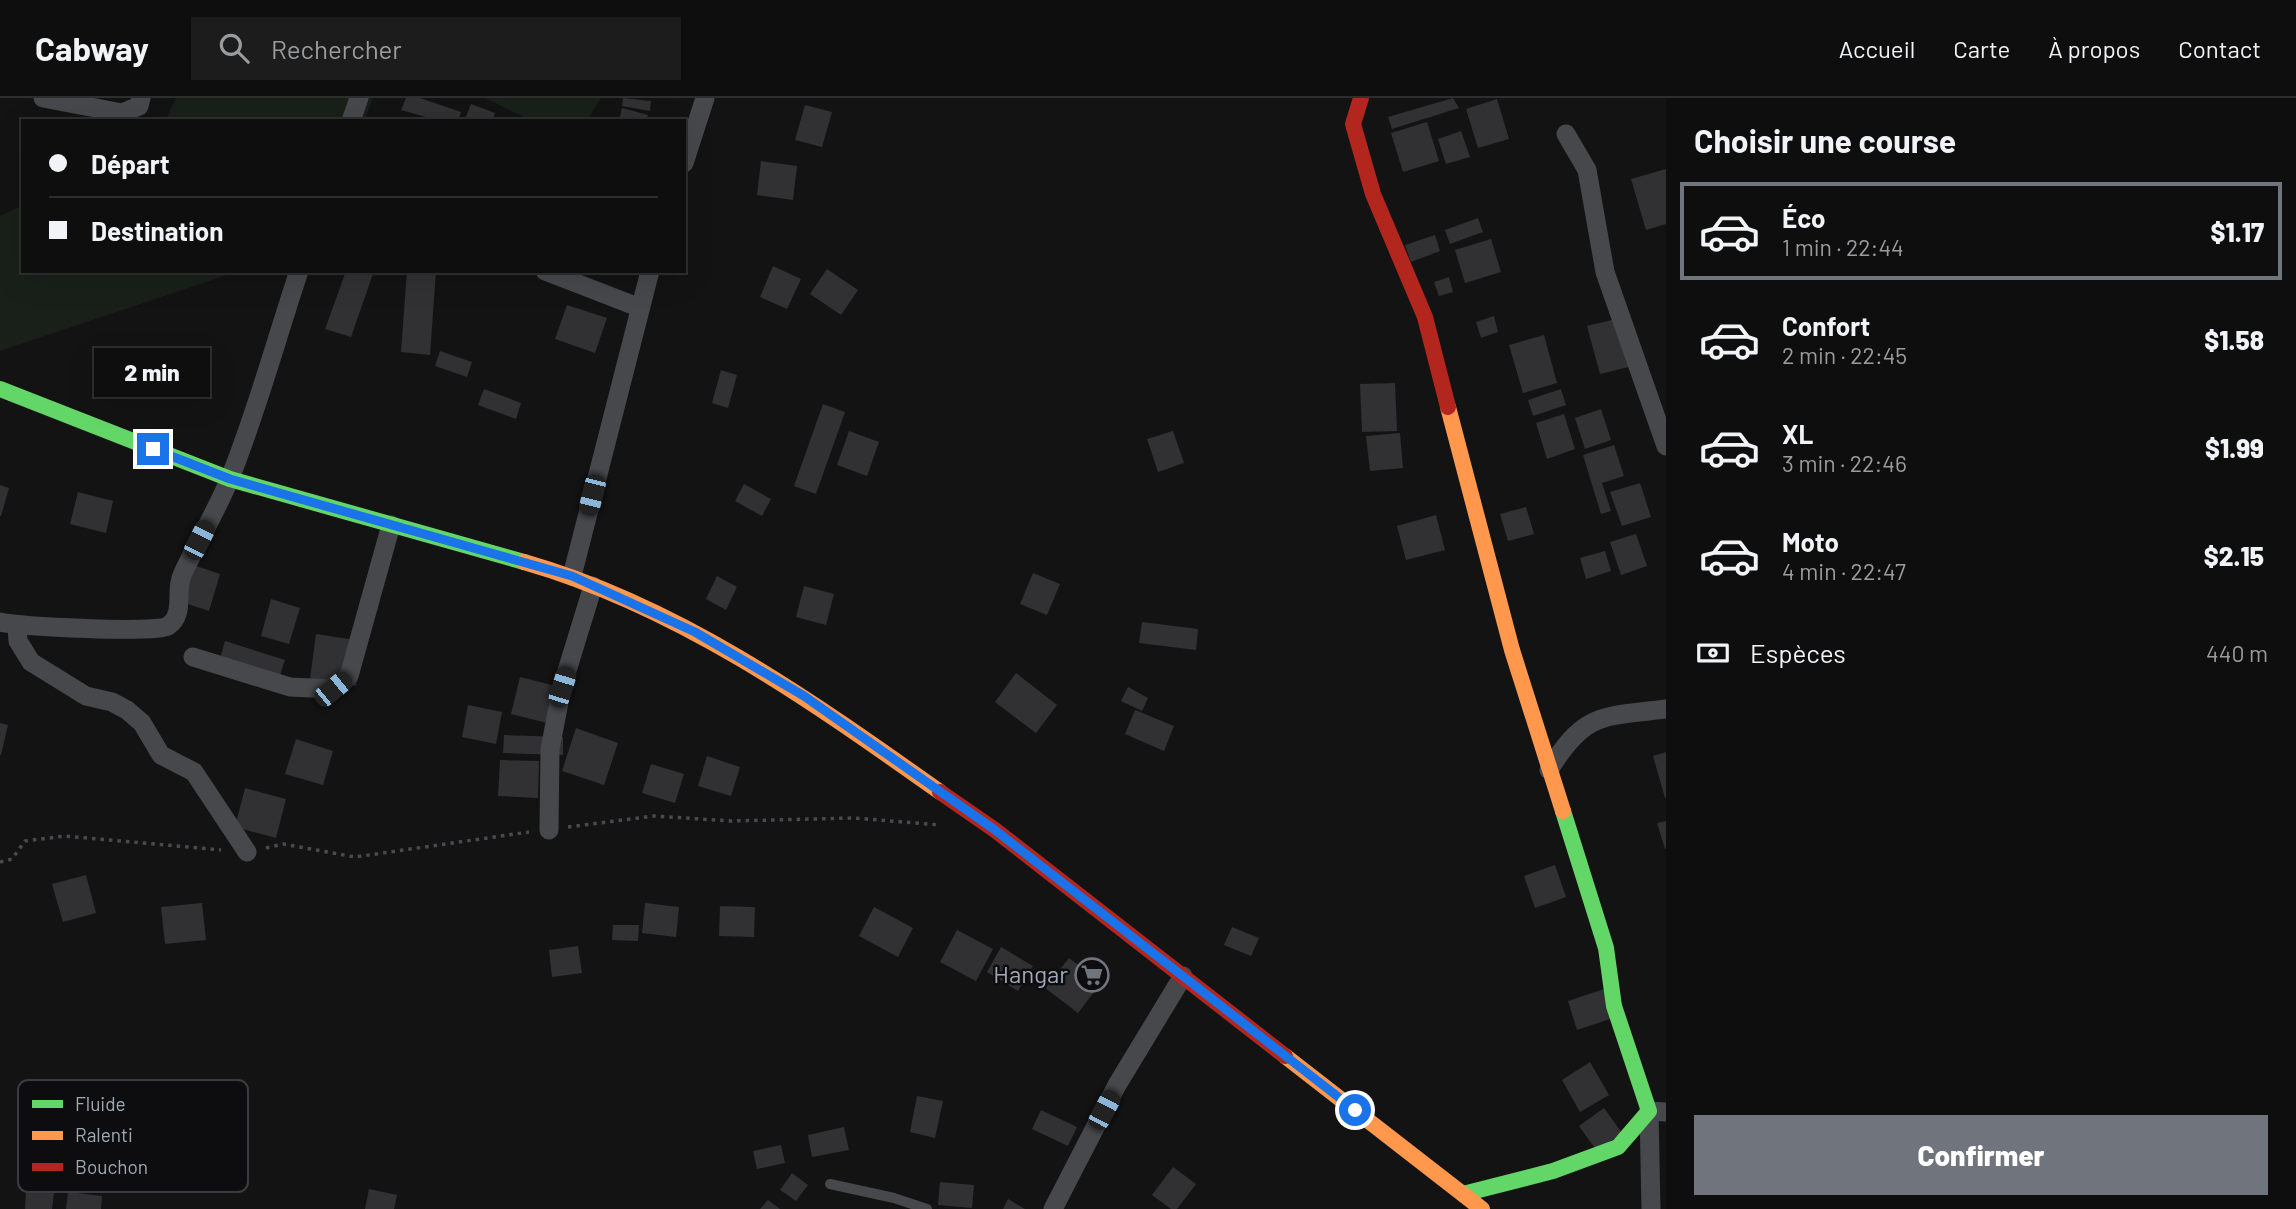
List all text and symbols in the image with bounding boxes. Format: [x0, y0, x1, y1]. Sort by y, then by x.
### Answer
search box [191, 17, 681, 80]
text: Cabway [35, 28, 149, 68]
icon: search [215, 29, 253, 67]
text: Rechercher [271, 33, 402, 64]
text: Accueil [1839, 34, 1915, 63]
text: Carte [1953, 34, 2010, 63]
text: À propos [2048, 34, 2140, 63]
text: Contact [2178, 34, 2261, 63]
text: Choisir une course [1694, 121, 1956, 159]
text: Départ [91, 148, 170, 179]
icon: car [1698, 200, 1761, 263]
text: Éco [1782, 202, 1825, 233]
text: Destination [91, 215, 224, 246]
text: $1.17 [2211, 216, 2264, 247]
text: 1 min · 22:44 [1782, 233, 1904, 261]
icon: car [1698, 308, 1761, 371]
text: Confort [1782, 310, 1870, 341]
text: $1.58 [2204, 324, 2264, 355]
text: 2 min · 22:45 [1782, 341, 1907, 369]
callout: 2 min [95, 348, 211, 396]
text: 2 min [124, 358, 180, 386]
icon: car [1698, 416, 1761, 479]
text: XL [1782, 418, 1813, 449]
text: $1.99 [2205, 432, 2264, 463]
route end [137, 433, 169, 465]
text: 3 min · 22:46 [1782, 449, 1907, 477]
car [577, 472, 608, 518]
car [181, 517, 218, 563]
icon: car [1698, 524, 1761, 587]
text: Moto [1782, 526, 1839, 557]
text: $2.15 [2204, 540, 2264, 571]
text: 4 min · 22:47 [1782, 557, 1906, 585]
icon: cash [1694, 634, 1732, 672]
text: Espèces [1750, 637, 1846, 668]
text: 440 m [2206, 639, 2268, 667]
car [546, 664, 579, 710]
car [311, 668, 356, 710]
supermarket icon: Hangar [1073, 956, 1111, 994]
place label: Hangar [993, 959, 1068, 988]
legend [18, 1080, 248, 1192]
car [1085, 1087, 1124, 1133]
text: Fluide [75, 1092, 126, 1115]
route start [1339, 1094, 1371, 1126]
button: Confirmer [1694, 1115, 2268, 1195]
text: Ralenti [75, 1123, 133, 1146]
text: Bouchon [75, 1155, 148, 1178]

